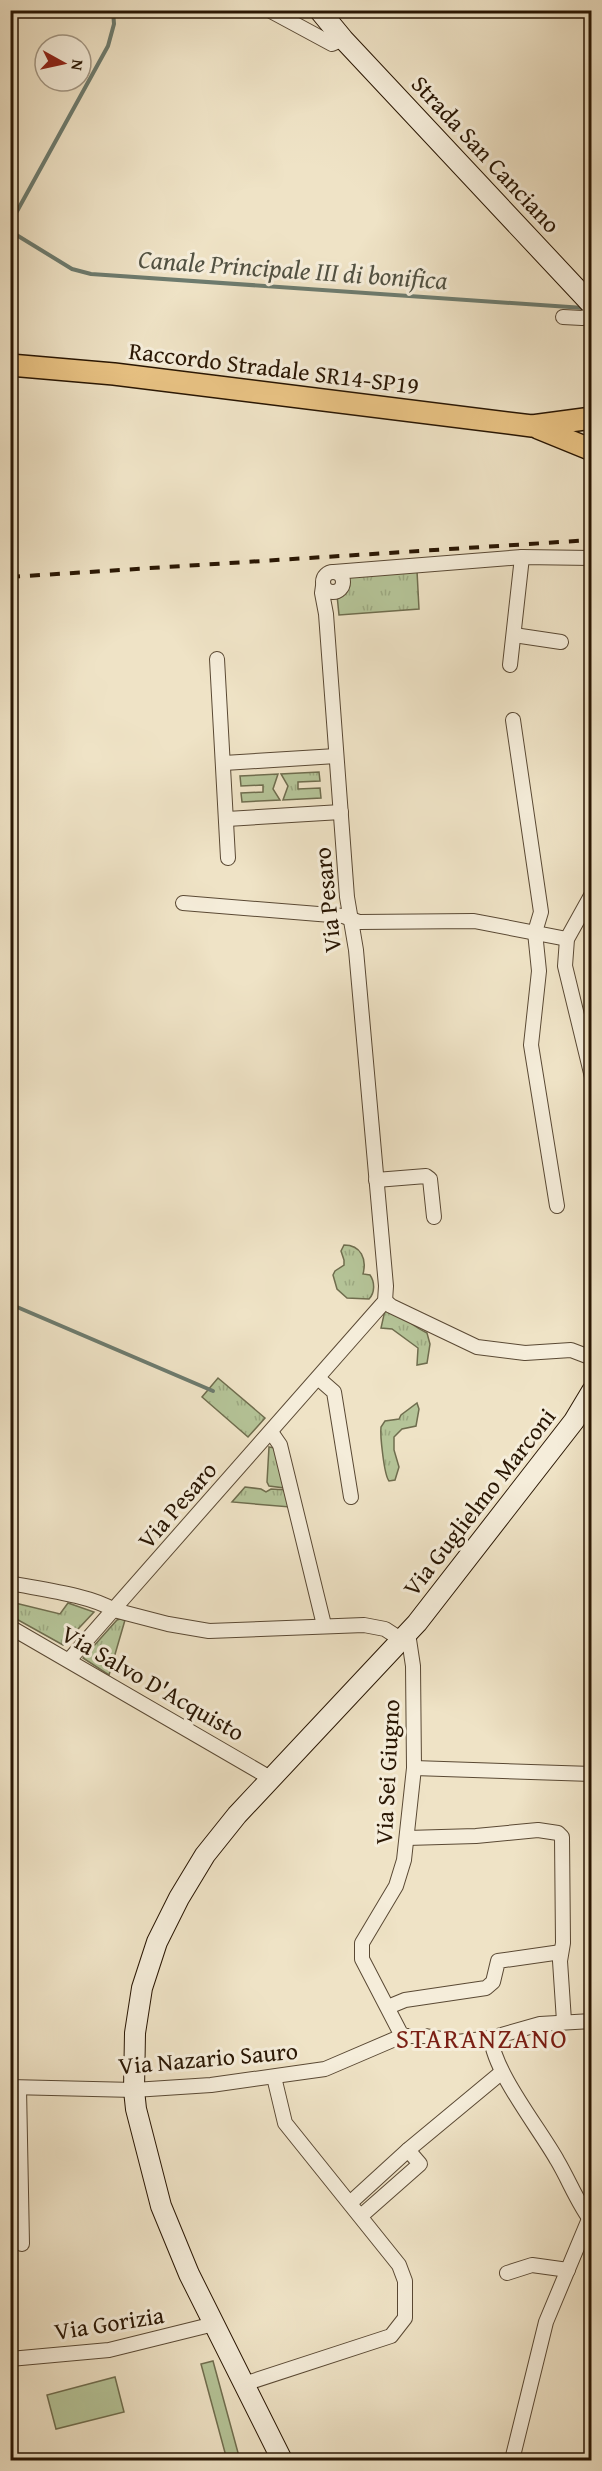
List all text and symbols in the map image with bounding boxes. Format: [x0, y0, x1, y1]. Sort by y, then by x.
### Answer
north arrow [33, 33, 93, 93]
text: N [65, 58, 90, 72]
street label: Strada San Canciano [403, 67, 569, 241]
water label: Canale Principale III di bonifica [137, 239, 449, 299]
street label: Raccordo Stradale SR14-SP19 [127, 333, 421, 403]
street label: Via Pesaro [304, 846, 350, 954]
street label: Via Guglielmo Marconi [394, 1400, 564, 1604]
street label: Via Pesaro [129, 1454, 225, 1556]
street label: Via Salvo D'Acquisto [55, 1616, 251, 1750]
street label: Via Sei Giugno [366, 1698, 408, 1846]
district label: STARANZANO [396, 2018, 568, 2058]
street label: Via Nazario Sauro [117, 2033, 299, 2083]
street label: Via Gorizia [52, 2297, 167, 2349]

